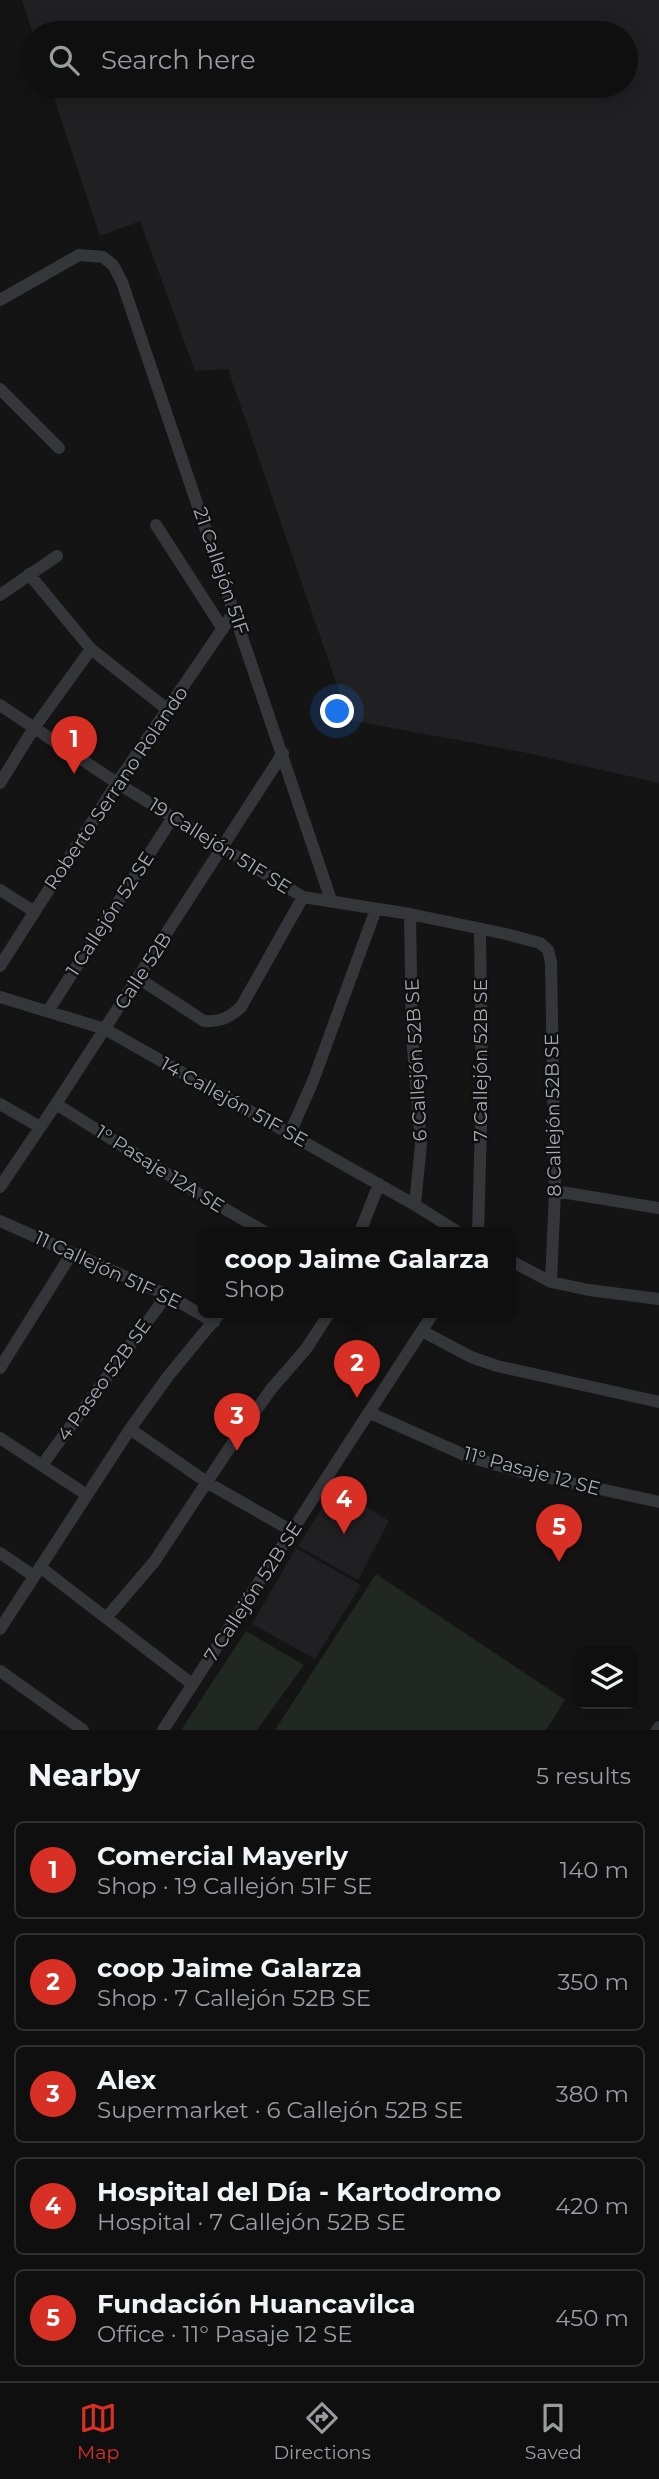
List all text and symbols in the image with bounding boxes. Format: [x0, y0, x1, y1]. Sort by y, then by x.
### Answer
search box [21, 21, 638, 98]
icon: search [45, 41, 83, 79]
text: Search here [101, 44, 256, 76]
street label: 21 Callejón 51F [188, 504, 254, 638]
street label: Roberto Serrano Rolando [39, 682, 193, 894]
your location [320, 694, 354, 728]
pin: 1 [51, 716, 97, 774]
street label: 19 Callejón 51F SE [145, 793, 295, 899]
street label: 1 Callejón 52 SE [61, 847, 159, 981]
street label: Calle 52B [110, 928, 176, 1014]
street label: 6 Callejón 52B SE [400, 978, 432, 1142]
street label: 7 Callejón 52B SE [469, 979, 492, 1141]
street label: 8 Callejón 52B SE [540, 1033, 566, 1197]
street label: 14 Callejón 51F SE [157, 1052, 311, 1152]
street label: 1° Pasaje 12A SE [92, 1120, 228, 1218]
street label: 11 Callejón 51F SE [31, 1226, 185, 1314]
popup [198, 1227, 516, 1318]
text: coop Jaime Galarza [225, 1243, 489, 1275]
text: Shop [225, 1275, 284, 1303]
street label: 4 Paseo 52B SE [52, 1315, 156, 1445]
pin: 2 [334, 1340, 380, 1398]
pin: 3 [214, 1393, 260, 1451]
street label: 11° Pasaje 12 SE [461, 1442, 603, 1500]
pin: 4 [321, 1476, 367, 1534]
pin: 5 [536, 1504, 582, 1562]
street label: 7 Callejón 52B SE [199, 1518, 307, 1666]
map controls [575, 1646, 638, 1709]
button: layers [575, 1646, 638, 1709]
text: Nearby [28, 1757, 140, 1794]
text: 5 results [536, 1762, 631, 1790]
text: Comercial Mayerly [97, 1840, 348, 1872]
text: 1 [48, 1856, 58, 1884]
text: 140 m [560, 1856, 629, 1884]
text: Shop · 19 Callejón 51F SE [97, 1872, 372, 1900]
text: coop Jaime Galarza [97, 1952, 362, 1984]
text: 2 [46, 1968, 60, 1996]
text: 350 m [558, 1968, 629, 1996]
text: Shop · 7 Callejón 52B SE [97, 1984, 371, 2012]
text: Alex [97, 2064, 156, 2096]
text: 3 [46, 2080, 60, 2108]
text: 380 m [556, 2080, 629, 2108]
text: Supermarket · 6 Callejón 52B SE [97, 2096, 464, 2124]
text: Hospital del Día - Kartodromo [97, 2176, 501, 2208]
text: 4 [45, 2192, 61, 2220]
text: 420 m [555, 2192, 629, 2220]
text: Hospital · 7 Callejón 52B SE [97, 2208, 406, 2236]
text: Fundación Huancavilca [97, 2288, 416, 2320]
text: 5 [46, 2304, 60, 2332]
text: 450 m [555, 2304, 629, 2332]
text: Office · 11° Pasaje 12 SE [97, 2320, 353, 2348]
tab: Map [77, 2399, 119, 2464]
tab: Directions [273, 2399, 371, 2464]
tab: Saved [525, 2399, 582, 2464]

